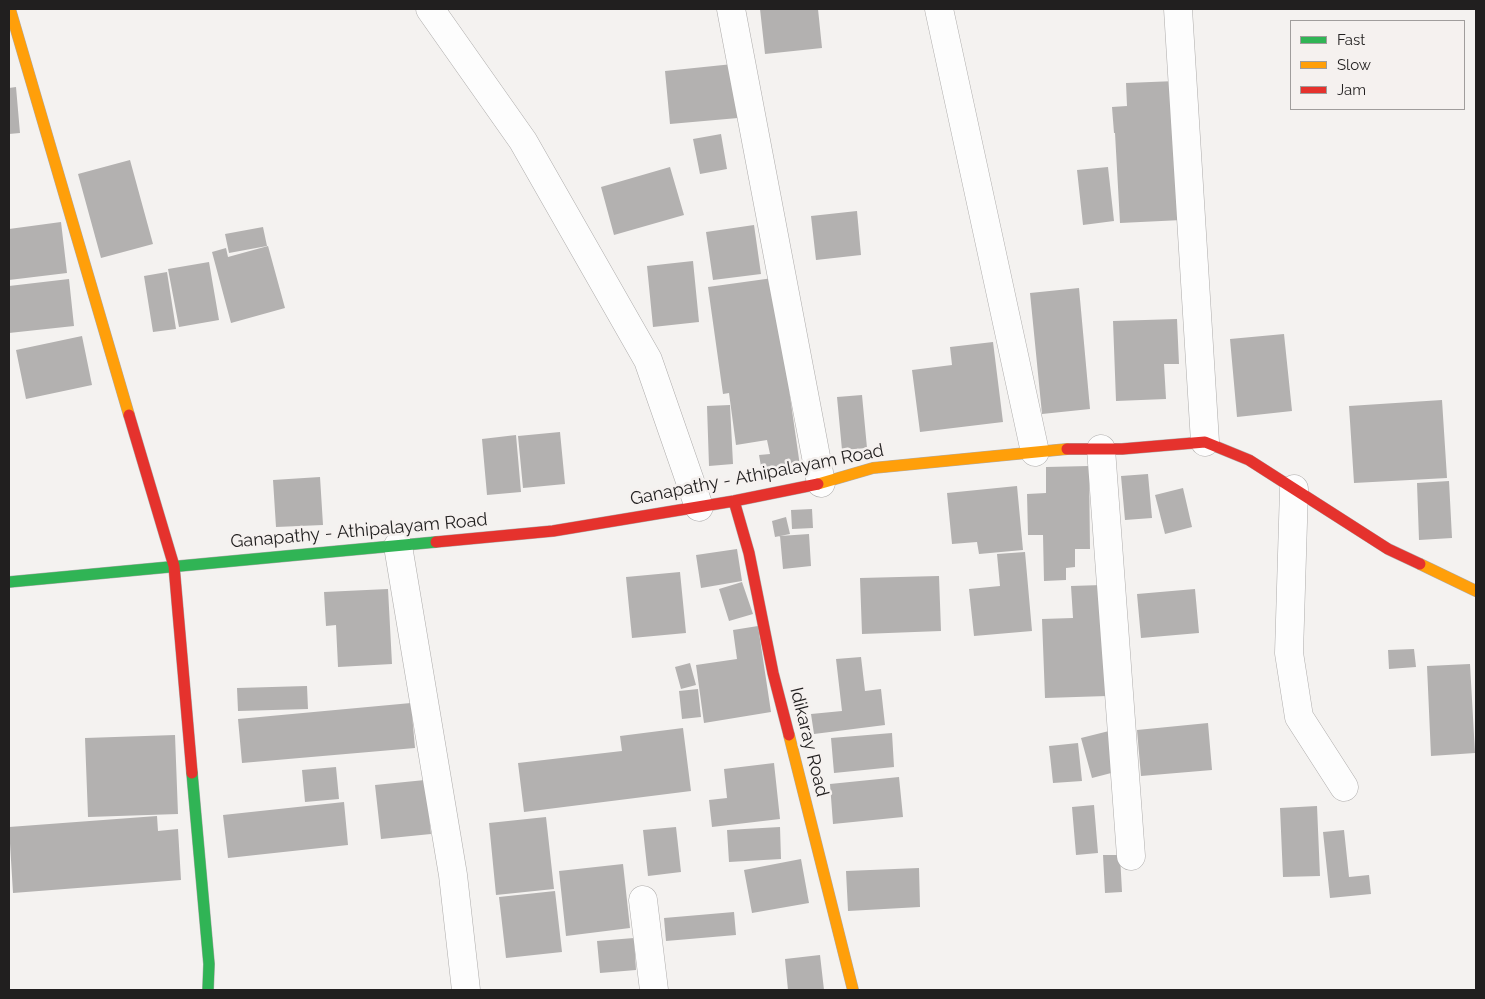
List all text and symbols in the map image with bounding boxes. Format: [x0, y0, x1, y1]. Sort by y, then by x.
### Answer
legend [1290, 20, 1465, 110]
text: Fast [1337, 31, 1365, 49]
text: Slow [1337, 56, 1371, 74]
text: Jam [1337, 81, 1366, 99]
street label: Ganapathy - Athipalayam Road [628, 440, 886, 510]
street label: Ganapathy - Athipalayam Road [230, 509, 488, 553]
street label: Idikaray Road [785, 685, 833, 799]

